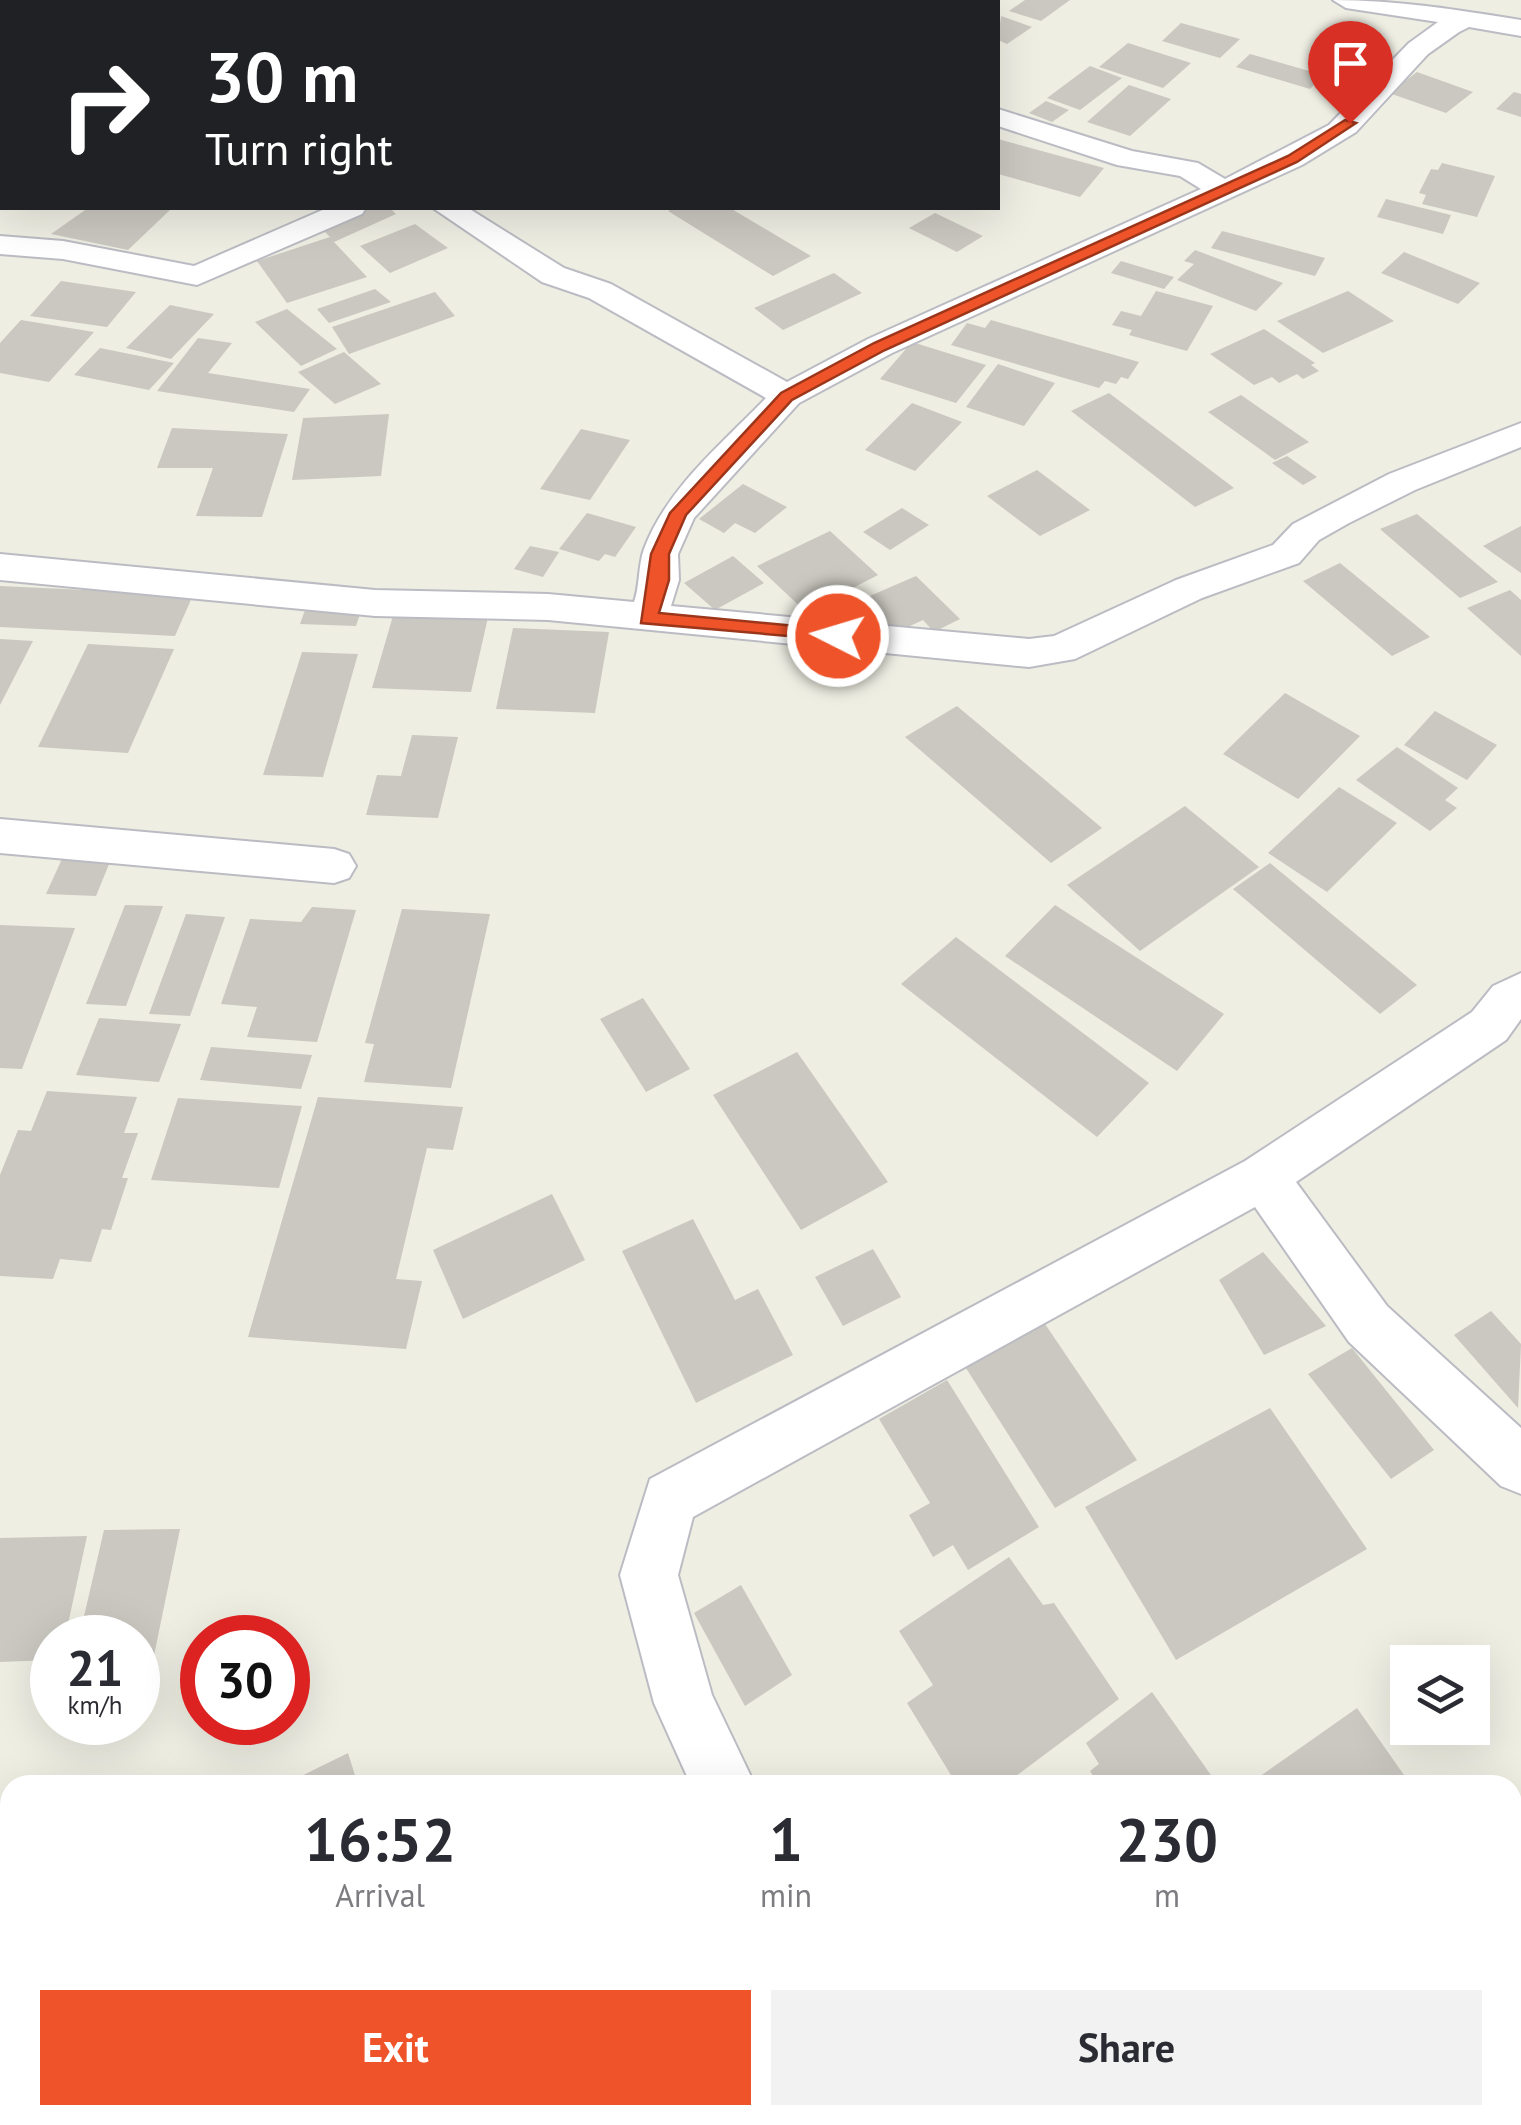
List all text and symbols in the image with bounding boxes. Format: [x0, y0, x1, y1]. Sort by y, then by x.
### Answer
pin [1308, 21, 1393, 124]
text: 30 m [205, 31, 358, 121]
icon: arrive [1323, 36, 1378, 91]
icon: right [40, 40, 170, 170]
text: Turn right [205, 119, 393, 177]
position arrow [786, 584, 890, 688]
speed limit sign: 30 [180, 1615, 310, 1745]
text: 21 [67, 1635, 123, 1700]
map controls [1390, 1645, 1490, 1745]
button: layers [1390, 1645, 1490, 1745]
text: km/h [68, 1689, 122, 1721]
text: 16:52 [304, 1800, 456, 1878]
text: 1 [769, 1800, 803, 1878]
text: 230 [1116, 1800, 1218, 1878]
text: Arrival [335, 1874, 425, 1916]
text: min [760, 1874, 812, 1916]
text: m [1154, 1874, 1180, 1916]
button: Exit [40, 1990, 751, 2105]
button: Share [771, 1990, 1482, 2105]

